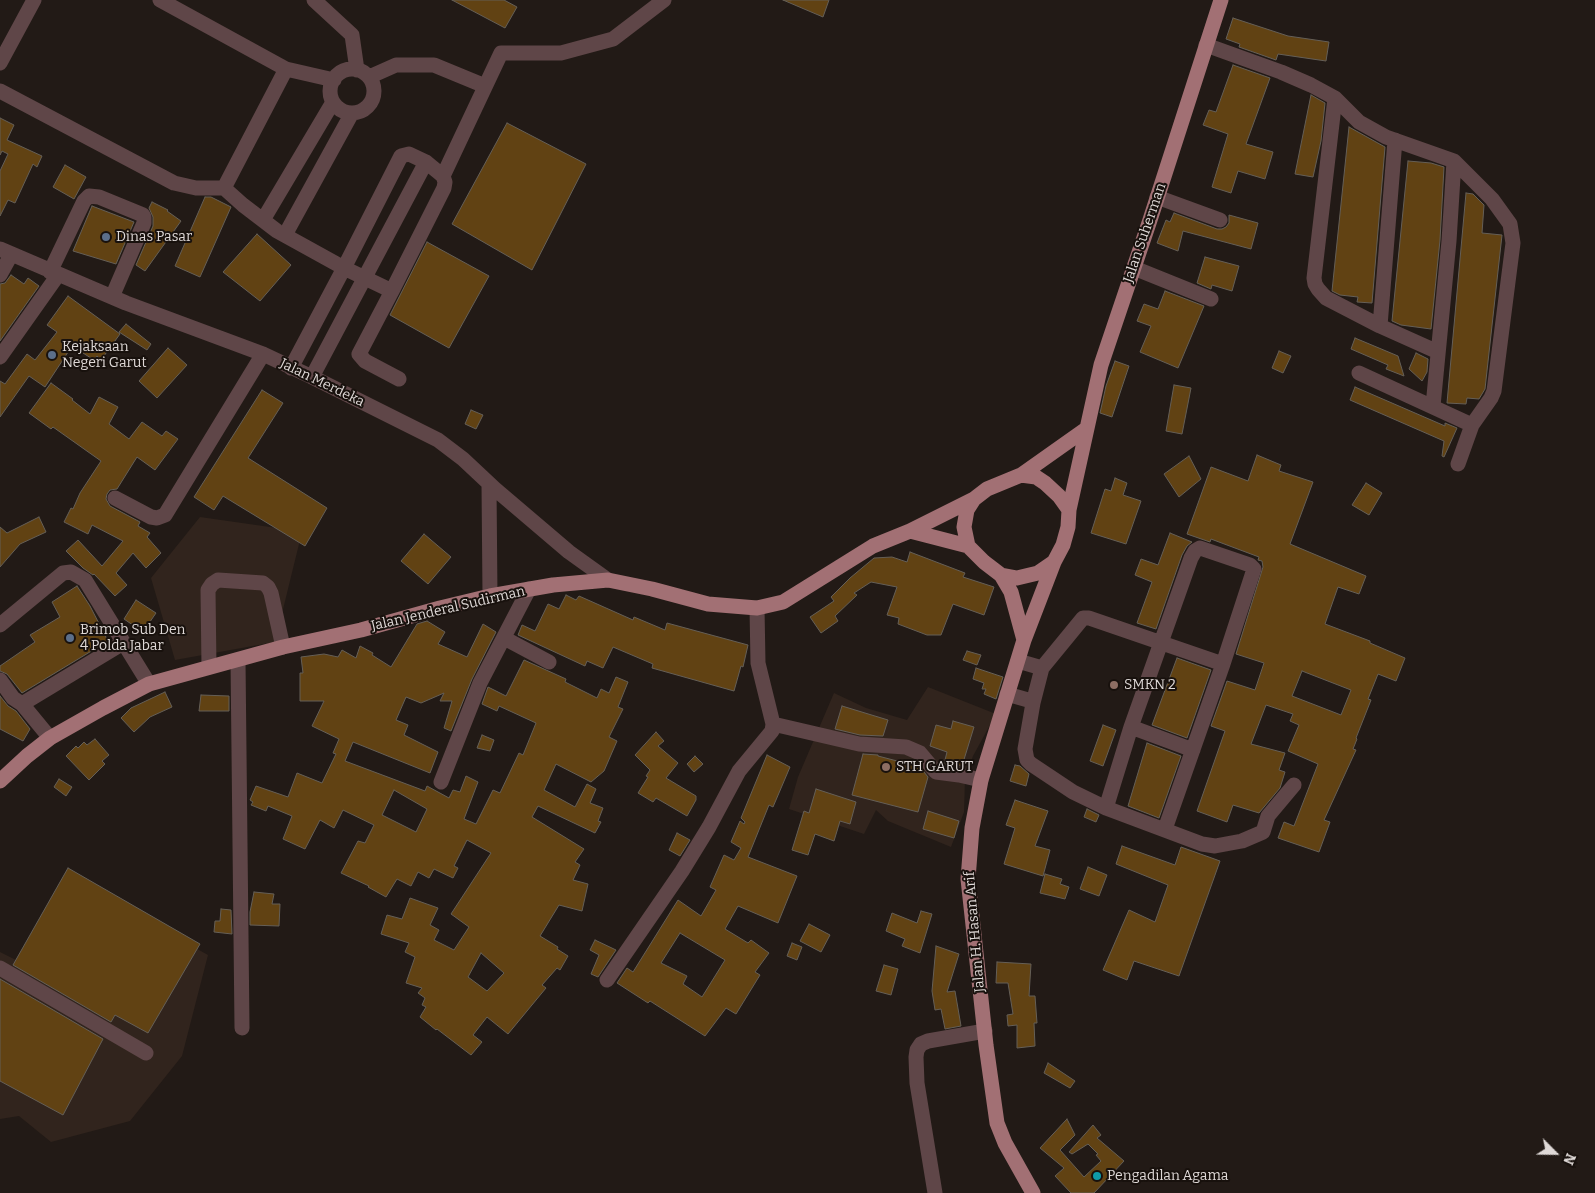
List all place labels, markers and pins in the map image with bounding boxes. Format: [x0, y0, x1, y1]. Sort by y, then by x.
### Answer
place label: Dinas Pasar [116, 229, 192, 245]
marker: Dinas Pasar [100, 231, 112, 243]
place label: Kejaksaan Negeri Garut [62, 339, 146, 372]
marker: Kejaksaan Negeri Garut [46, 349, 58, 361]
place label: Brimob Sub Den 4 Polda Jabar [80, 622, 185, 654]
marker: Brimob Sub Den 4 Polda Jabar [64, 632, 76, 644]
place label: SMKN 2 [1124, 677, 1176, 693]
marker: SMKN 2 [1108, 679, 1120, 691]
place label: STH GARUT [896, 759, 973, 775]
marker: STH GARUT [880, 761, 892, 773]
place label: Pengadilan Agama [1107, 1168, 1228, 1184]
marker: Pengadilan Agama [1091, 1170, 1103, 1182]

